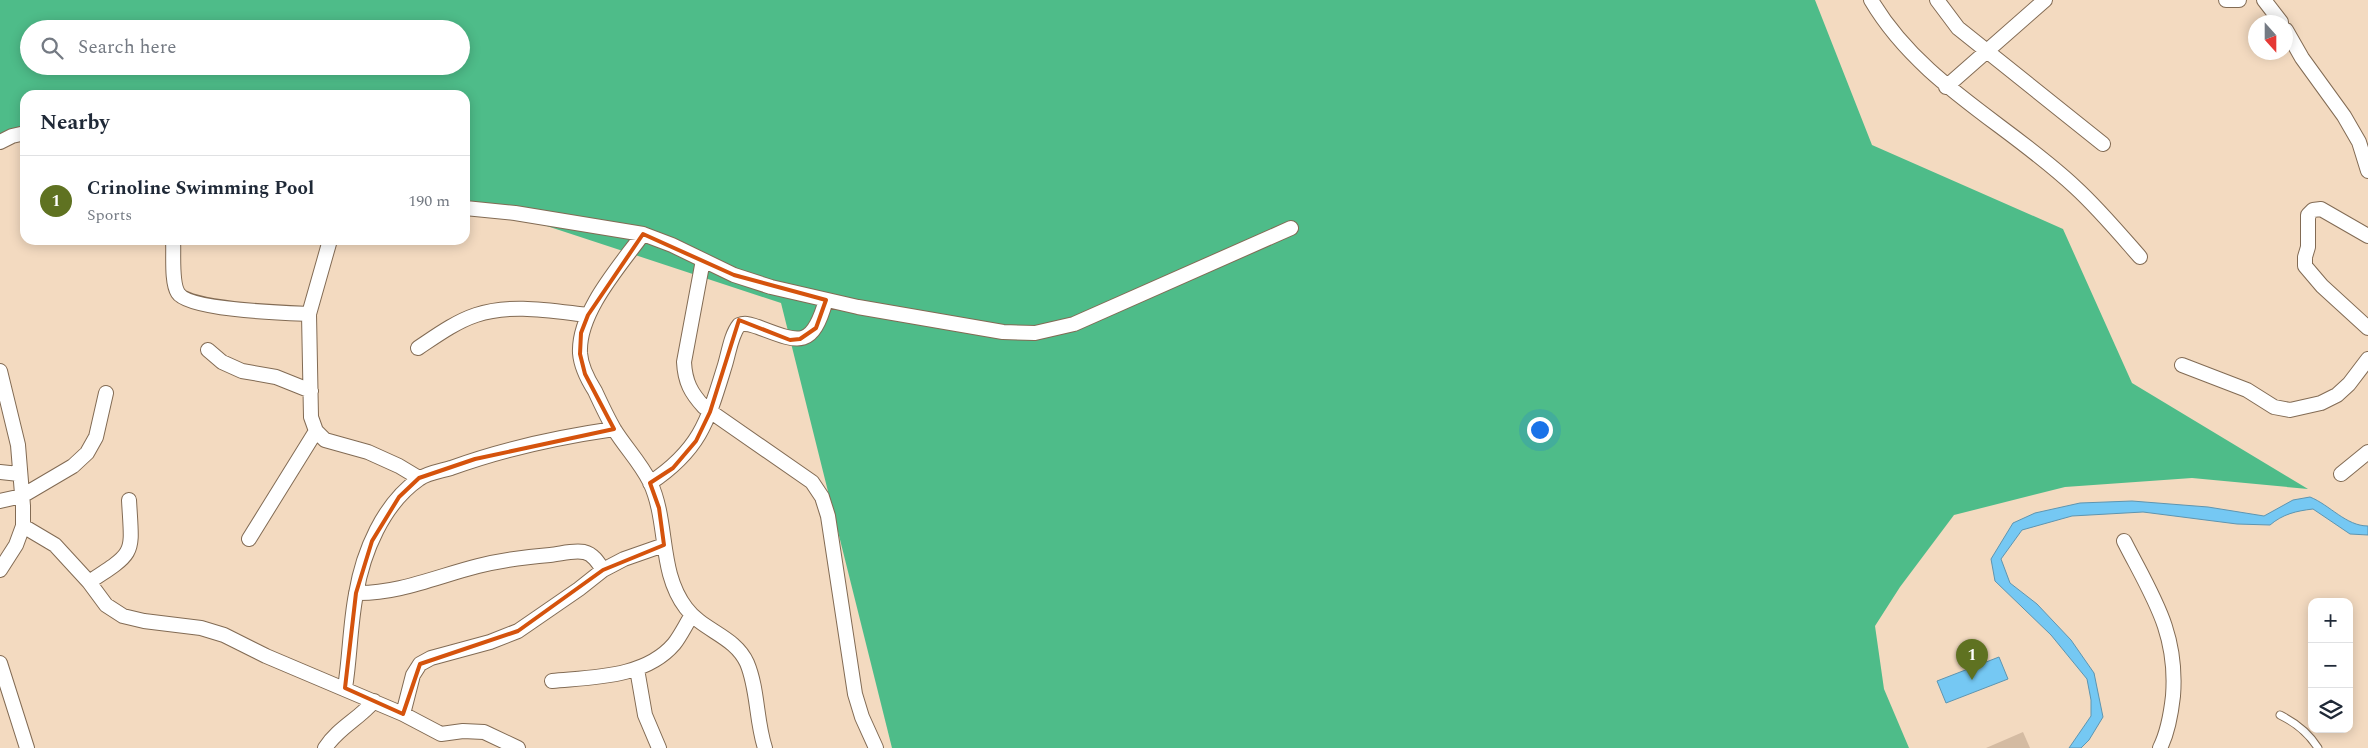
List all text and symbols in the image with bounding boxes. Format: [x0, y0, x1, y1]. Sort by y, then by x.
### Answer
north arrow [2248, 15, 2293, 60]
search box [20, 20, 470, 75]
text: Search here [78, 33, 177, 62]
icon: search [38, 34, 66, 62]
text: Nearby [40, 107, 110, 139]
text: Crinoline Swimming Pool [87, 174, 314, 203]
text: 1 [52, 189, 60, 213]
text: 190 m [408, 189, 450, 213]
text: Sports [87, 203, 132, 227]
your location [1527, 417, 1553, 443]
map controls [2308, 598, 2353, 733]
button: + [2308, 598, 2353, 643]
pin: 1 [1956, 639, 1988, 680]
button: − [2308, 643, 2353, 688]
button: layers [2308, 688, 2353, 733]

